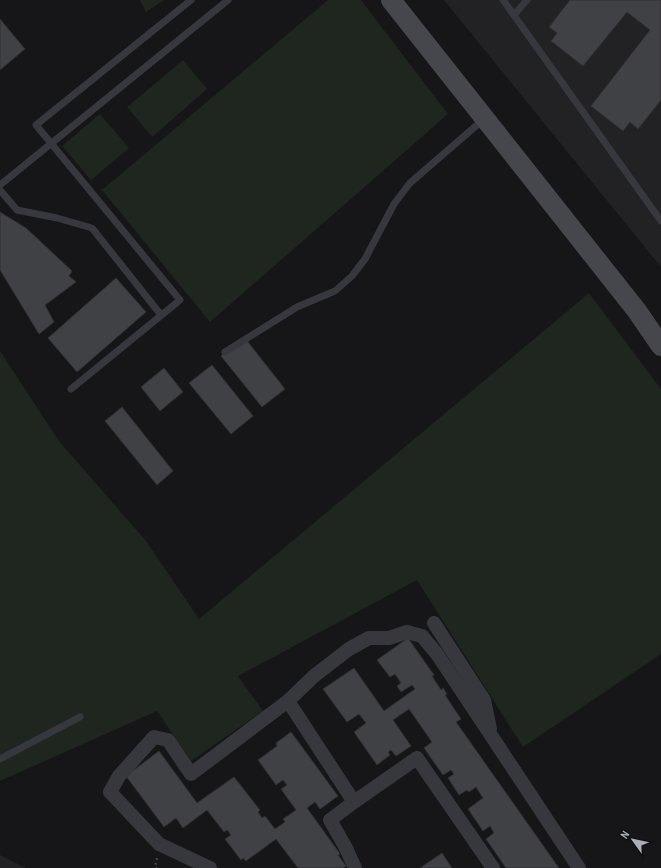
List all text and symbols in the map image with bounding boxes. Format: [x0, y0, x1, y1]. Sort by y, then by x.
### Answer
north arrow [613, 820, 653, 860]
text: N [617, 828, 632, 841]

